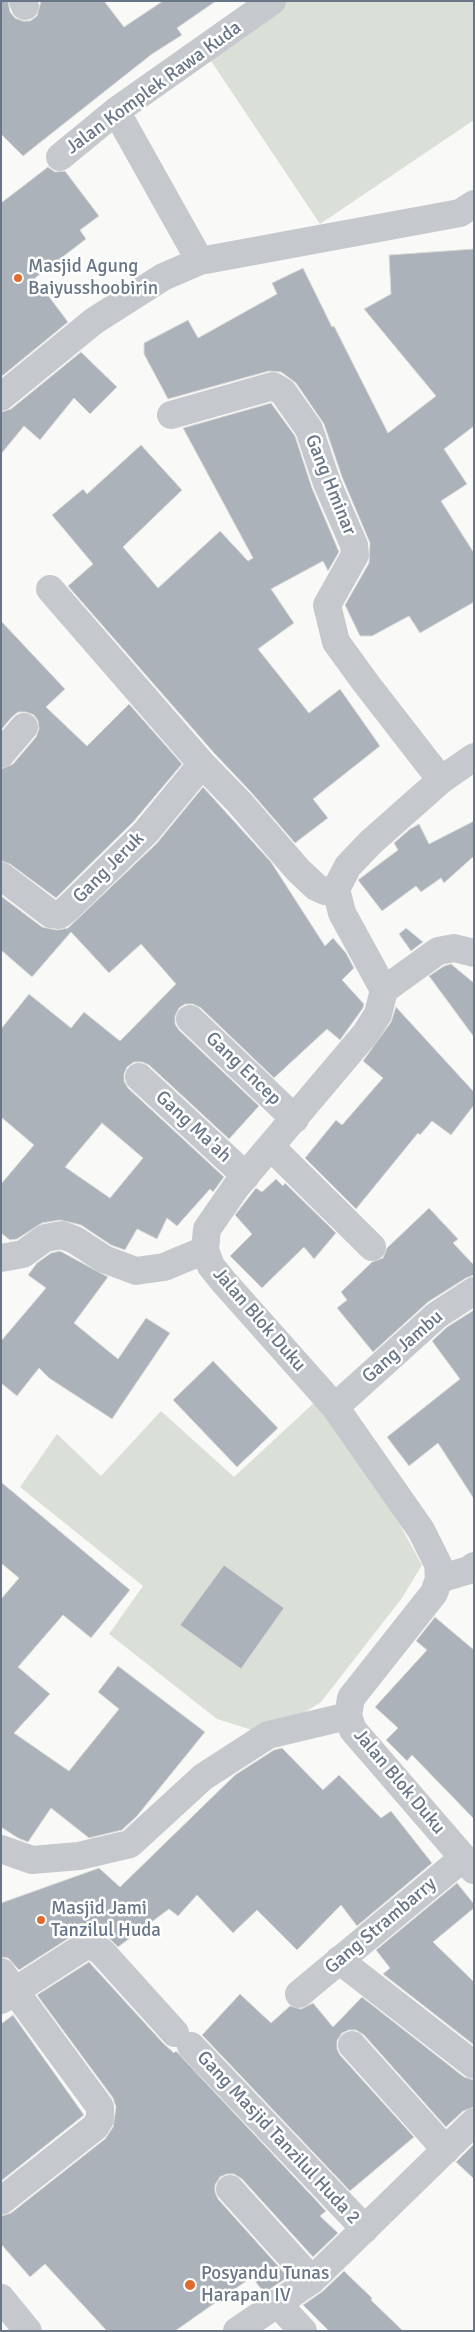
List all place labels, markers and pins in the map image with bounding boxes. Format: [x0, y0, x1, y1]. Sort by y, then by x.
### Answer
place label: Masjid Agung Baiyusshoobirin [28, 256, 158, 300]
marker: Masjid Agung Baiyusshoobirin [12, 272, 24, 284]
place label: Masjid Jami Tanzilul Huda [51, 1898, 161, 1942]
marker: Masjid Jami Tanzilul Huda [35, 1914, 47, 1926]
place label: Posyandu Tunas Harapan IV [201, 2263, 329, 2307]
marker: Posyandu Tunas Harapan IV [183, 2278, 197, 2292]

